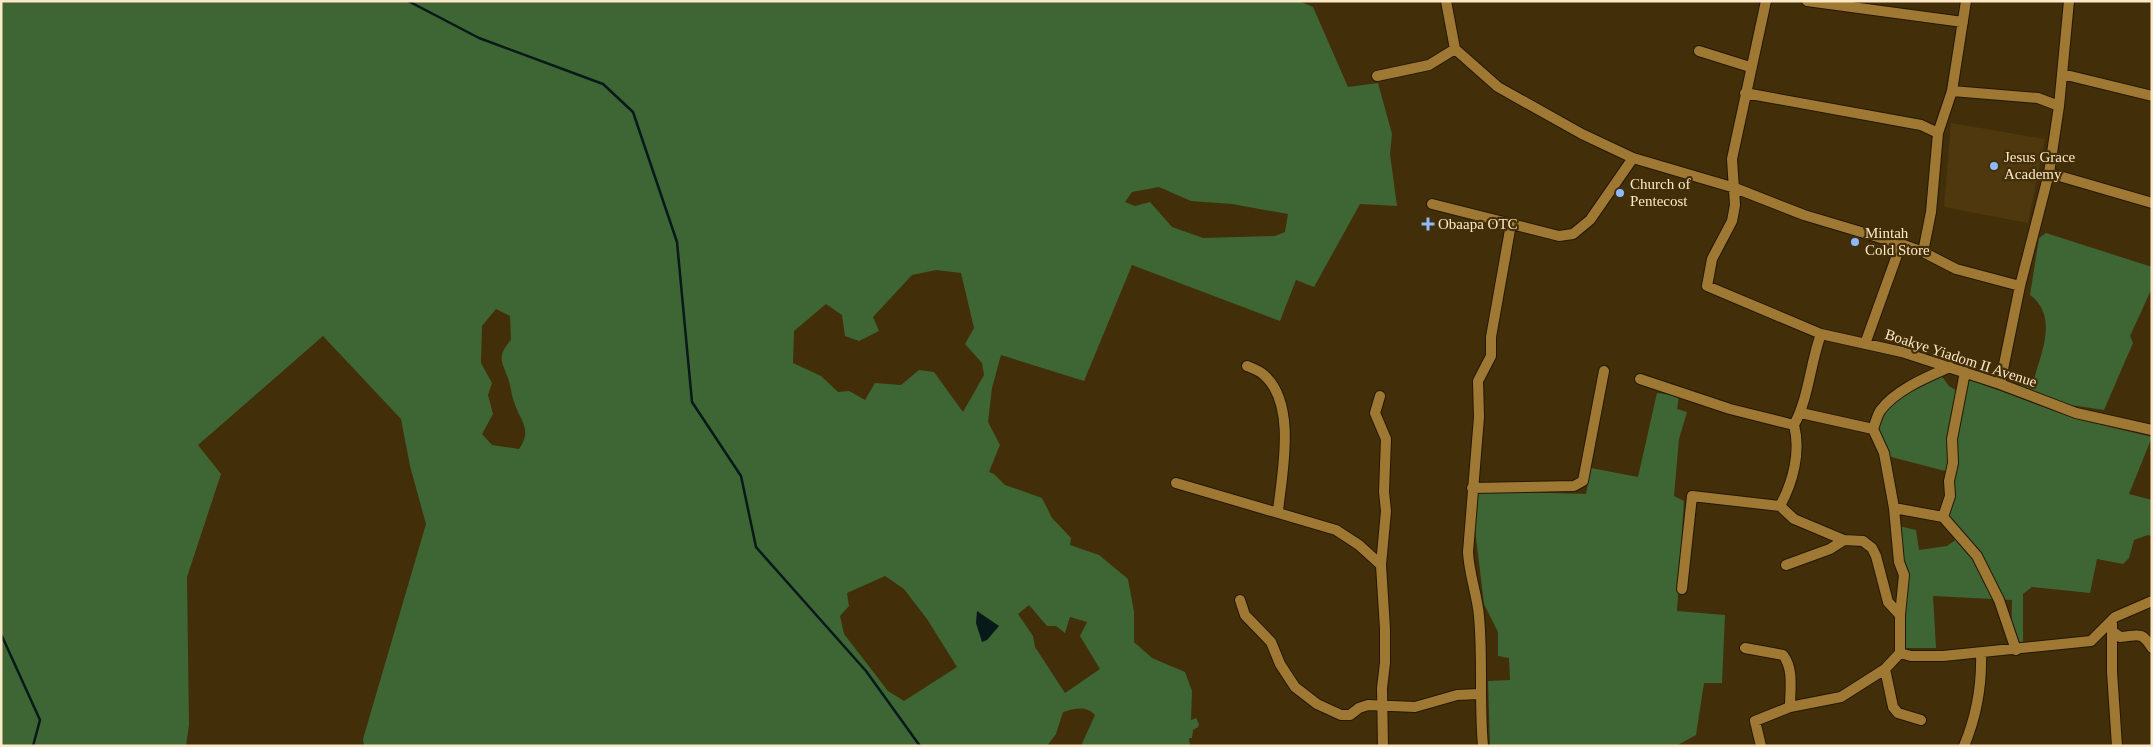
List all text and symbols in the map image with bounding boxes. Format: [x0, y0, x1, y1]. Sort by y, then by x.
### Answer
place label: Jesus Grace Academy [2004, 149, 2076, 182]
marker: Jesus Grace Academy [1988, 160, 2000, 172]
place label: Church of Pentecost [1630, 176, 1690, 209]
marker: Church of Pentecost [1614, 187, 1626, 199]
place label: Obaapa OTC [1438, 216, 1518, 232]
marker: Obaapa OTC [1422, 218, 1434, 230]
place label: Mintah Cold Store [1865, 225, 1930, 258]
marker: Mintah Cold Store [1849, 236, 1861, 248]
street label: Boakye Yiadom II Avenue [1883, 326, 2039, 390]

